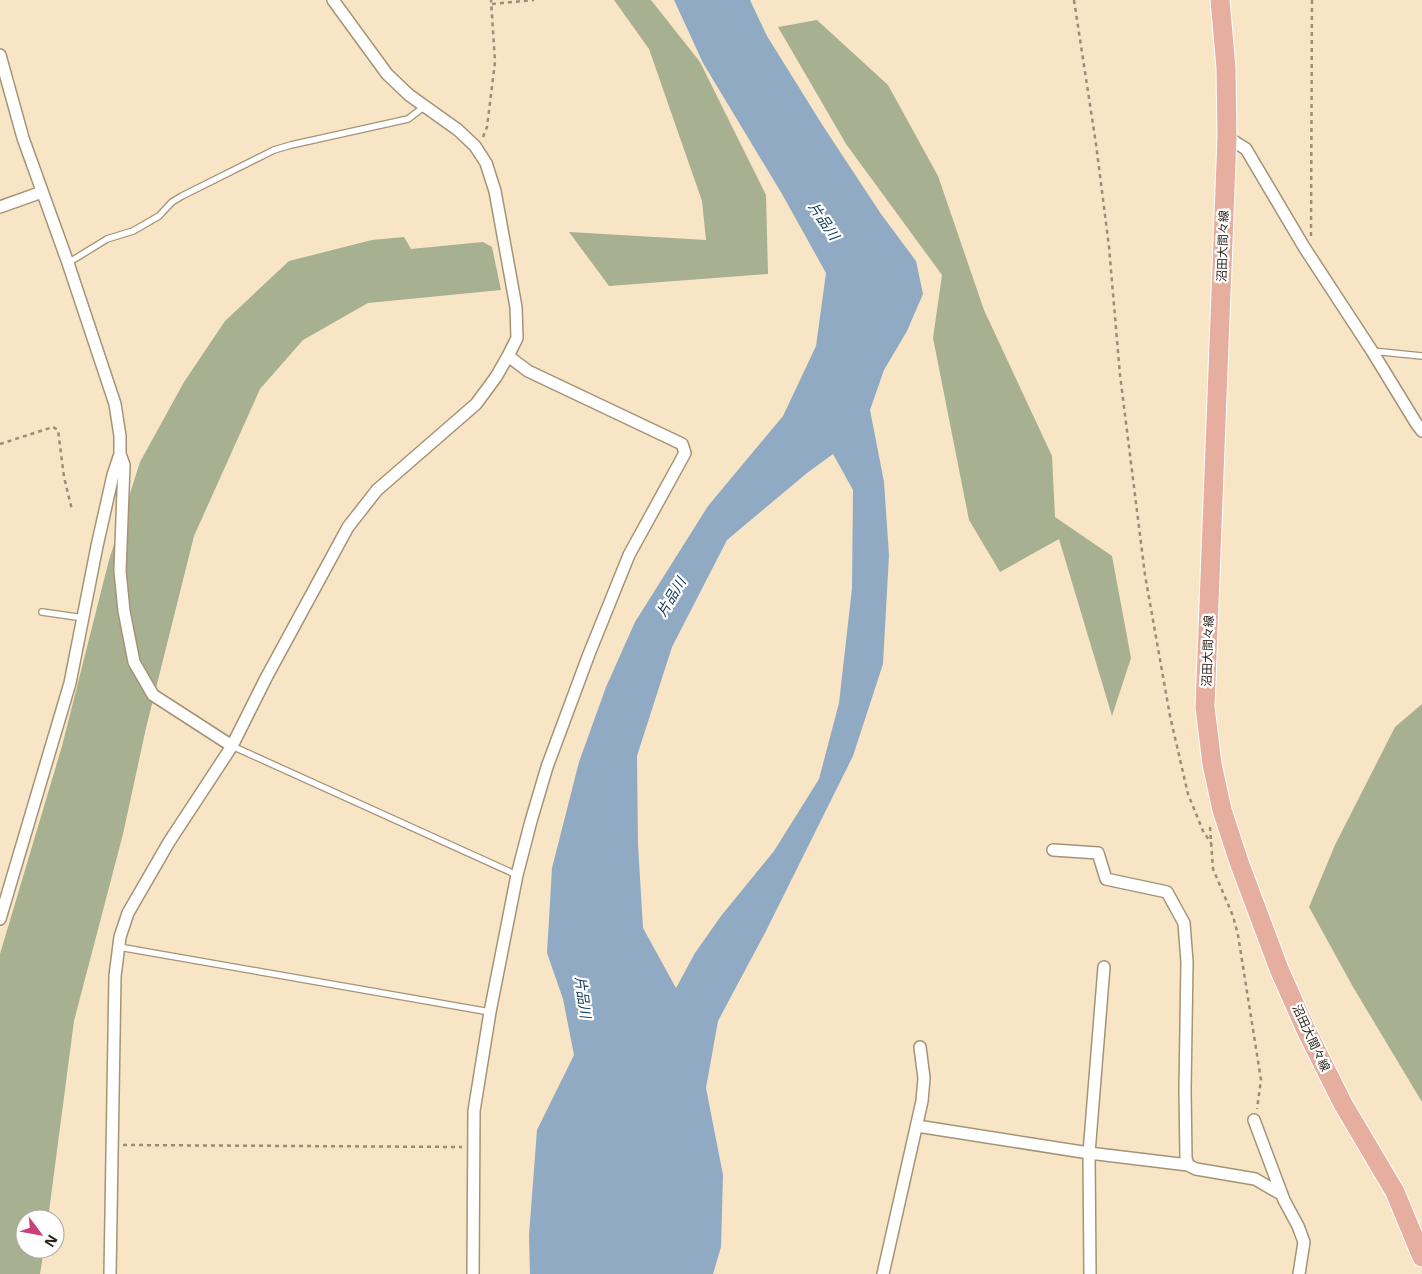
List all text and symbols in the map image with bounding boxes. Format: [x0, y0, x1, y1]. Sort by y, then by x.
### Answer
water label: 片品川 [805, 198, 845, 245]
street label: 沼田大間々線 [1213, 210, 1232, 282]
water label: 片品川 [652, 572, 691, 620]
street label: 沼田大間々線 [1198, 615, 1217, 687]
water label: 片品川 [571, 975, 596, 1021]
street label: 沼田大間々線 [1289, 1002, 1334, 1074]
north arrow [15, 1209, 65, 1259]
text: N [40, 1231, 63, 1251]

